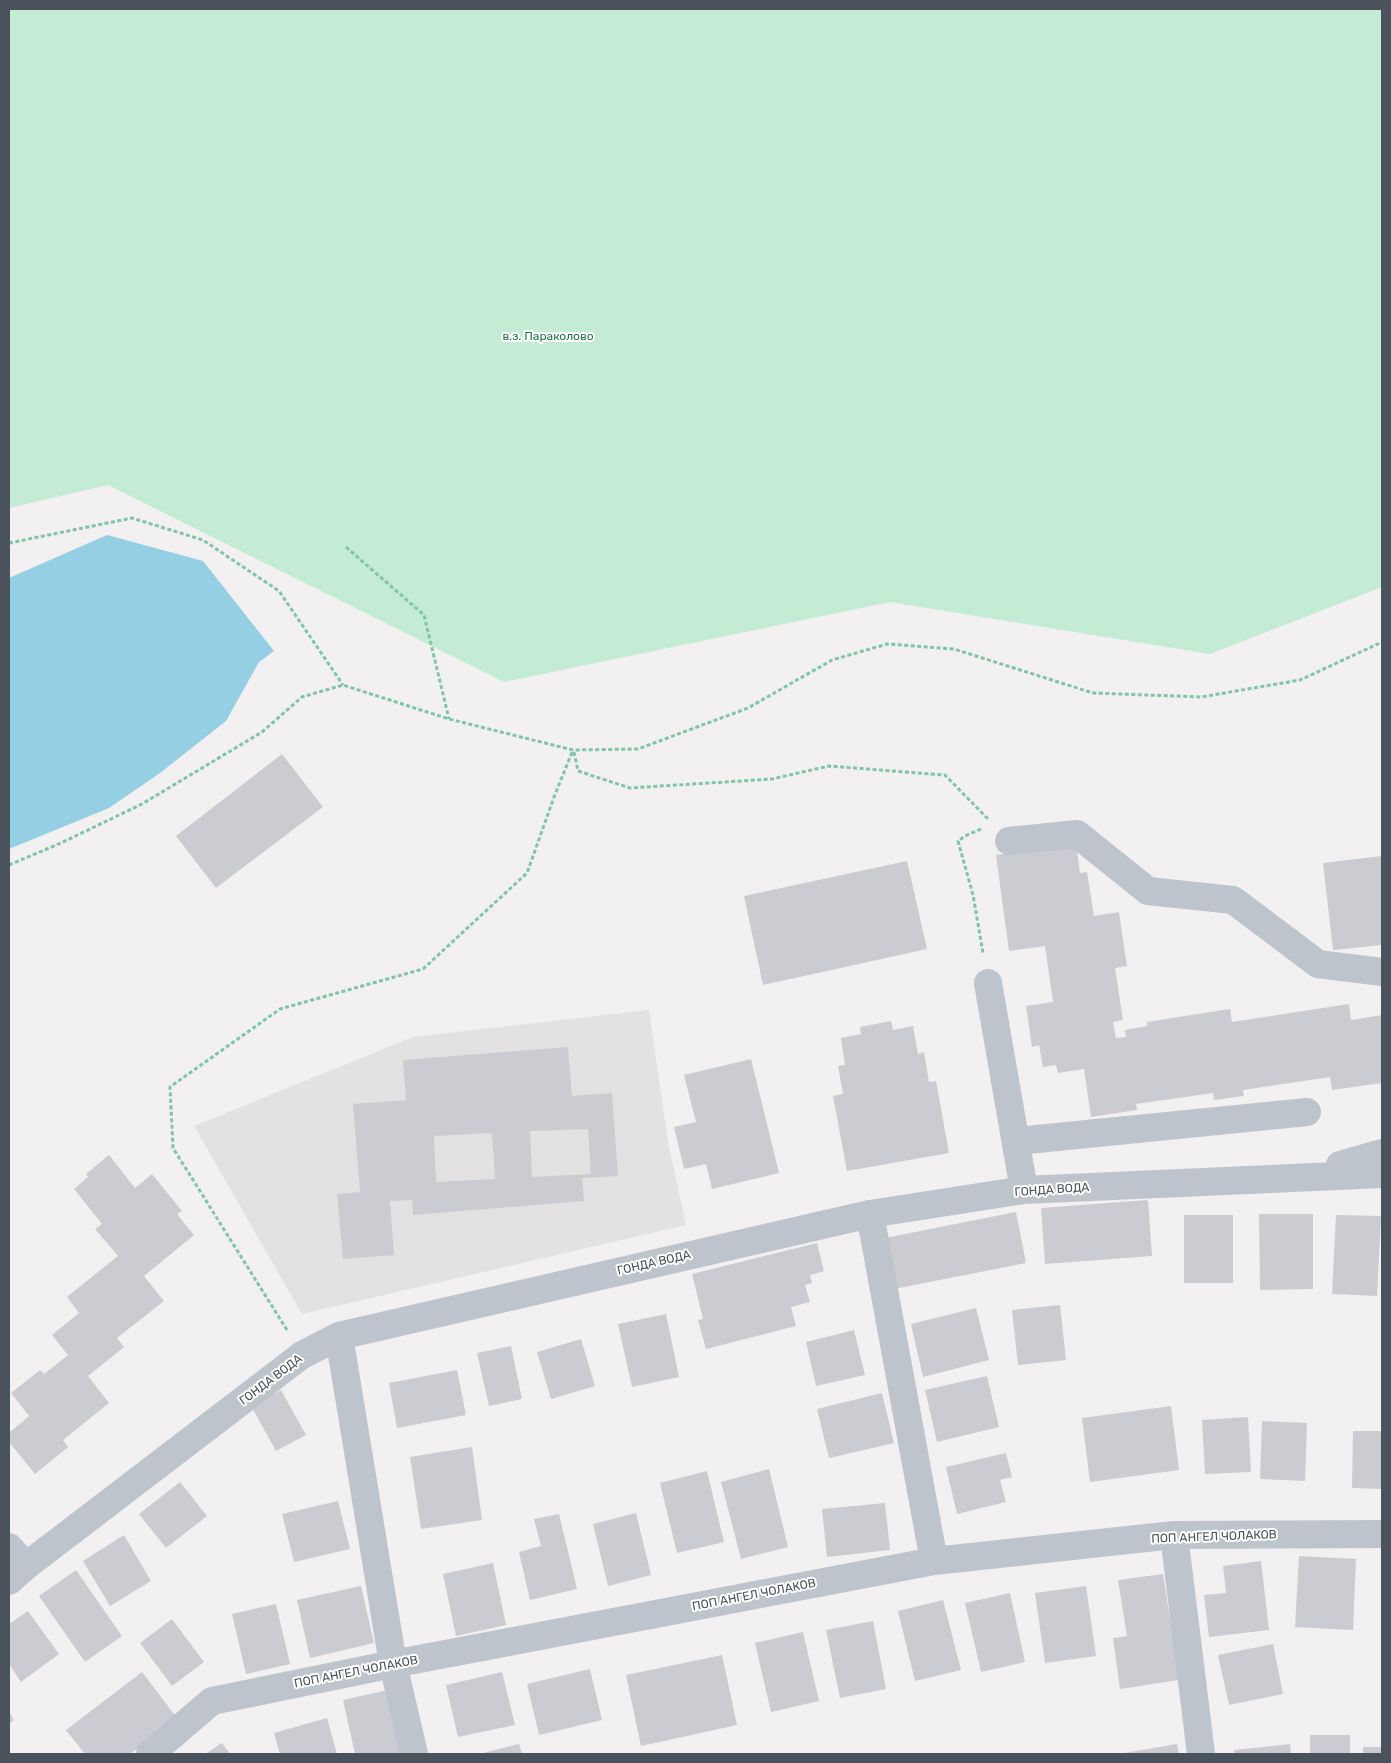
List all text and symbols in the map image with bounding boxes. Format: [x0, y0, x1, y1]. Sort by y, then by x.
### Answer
park label: в.з. Параколово [502, 330, 594, 344]
street label: ГОНДА ВОДА [1014, 1180, 1090, 1200]
street label: ГОНДА ВОДА [616, 1248, 692, 1278]
street label: ГОНДА ВОДА [237, 1352, 305, 1408]
street label: ПОП АНГЕЛ ЧОЛАКОВ [1151, 1528, 1277, 1546]
street label: ПОП АНГЕЛ ЧОЛАКОВ [691, 1576, 817, 1614]
street label: ПОП АНГЕЛ ЧОЛАКОВ [293, 1653, 419, 1691]

